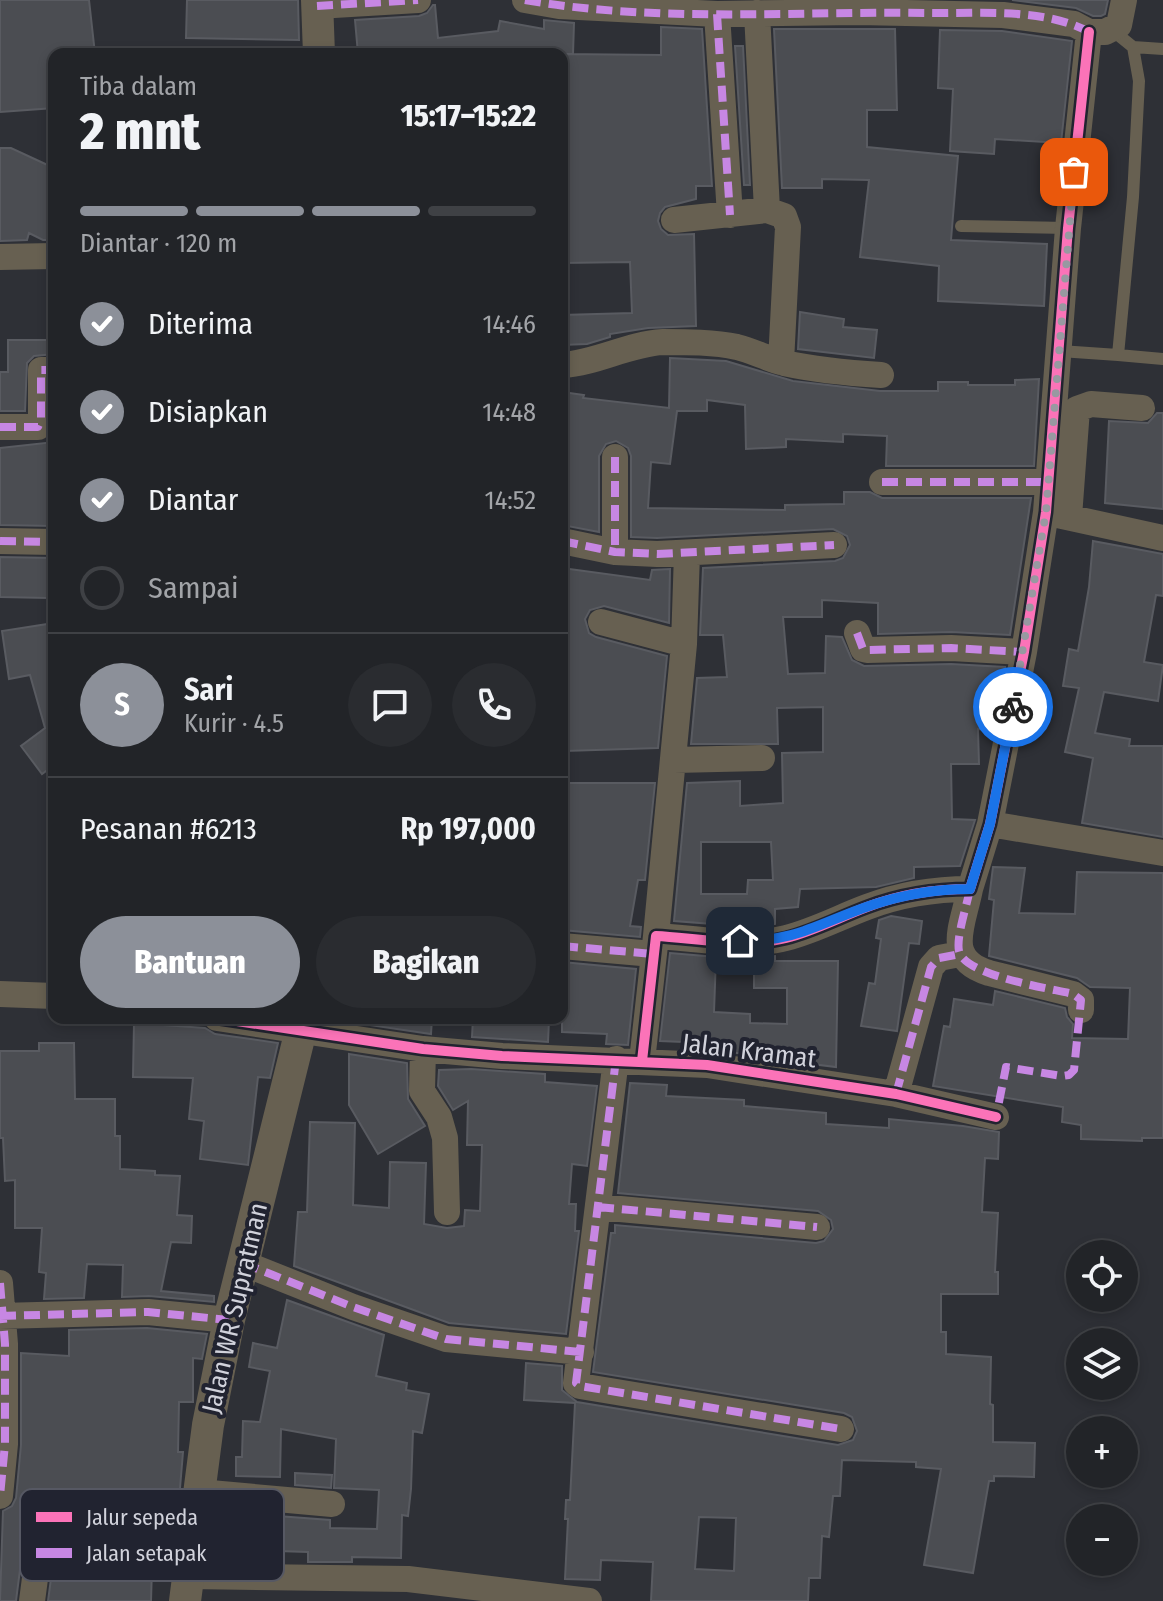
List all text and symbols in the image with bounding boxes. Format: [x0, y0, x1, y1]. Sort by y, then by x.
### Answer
text: Tiba dalam [80, 71, 197, 102]
text: 15:17–15:22 [401, 98, 536, 134]
text: 2 mnt [80, 100, 200, 163]
pin [1040, 138, 1108, 206]
icon: bag [1052, 150, 1096, 194]
text: Diantar · 120 m [80, 228, 237, 259]
icon: check [80, 302, 124, 346]
text: Diterima [148, 306, 253, 342]
text: 14:46 [482, 309, 536, 340]
icon: check [80, 390, 124, 434]
text: Disiapkan [148, 394, 268, 430]
text: 14:48 [482, 397, 536, 428]
icon: check [80, 478, 124, 522]
text: Diantar [148, 482, 238, 518]
text: 14:52 [485, 485, 536, 516]
text: Sampai [148, 570, 239, 606]
button: chat [348, 663, 432, 747]
button: phone [452, 663, 536, 747]
courier [973, 667, 1053, 747]
text: Sari [184, 672, 233, 708]
icon: bike [991, 685, 1035, 729]
text: S [114, 687, 130, 723]
text: Kurir · 4.5 [184, 708, 284, 739]
text: Pesanan #6213 [80, 811, 257, 847]
text: Rp 197,000 [400, 811, 536, 847]
pin [706, 907, 774, 975]
button: Bantuan [80, 916, 300, 1008]
button: Bagikan [316, 916, 536, 1008]
icon: home [718, 919, 762, 963]
street label: Jalan Kramat [680, 1027, 818, 1075]
street label: Jalan WR Supratman [196, 1200, 274, 1416]
map controls [1066, 1240, 1138, 1576]
button: locate [1066, 1240, 1138, 1312]
button: layers [1066, 1328, 1138, 1400]
button: + [1066, 1416, 1138, 1488]
legend [20, 1489, 284, 1581]
text: Jalur sepeda [86, 1504, 198, 1531]
button: − [1066, 1504, 1138, 1576]
text: Jalan setapak [86, 1540, 207, 1567]

